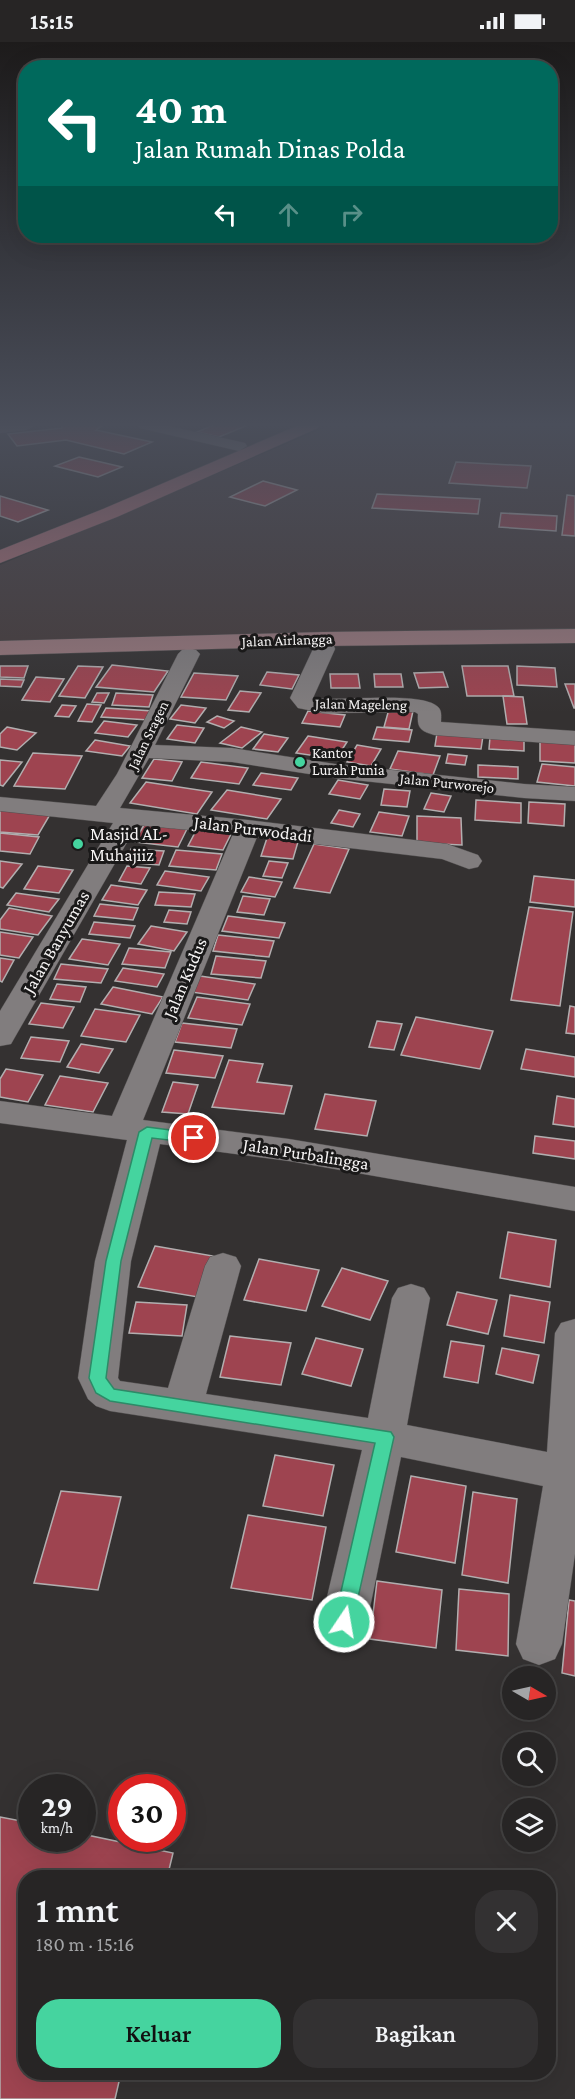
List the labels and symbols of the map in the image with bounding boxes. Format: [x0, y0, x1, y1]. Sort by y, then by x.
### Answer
street label: Jalan Airlangga [239, 630, 333, 651]
street label: Jalan Mageleng [313, 695, 407, 714]
street label: Jalan Sragen [124, 698, 172, 774]
place label: Kantor Lurah Punia [312, 745, 385, 778]
marker: Kantor Lurah Punia [293, 755, 307, 769]
street label: Jalan Purworejo [397, 770, 495, 797]
street label: Jalan Purwodadi [191, 812, 313, 846]
place label: Masjid AL- Muhajiiz [90, 824, 168, 866]
marker: Masjid AL- Muhajiiz [71, 837, 85, 851]
street label: Jalan Banyumas [18, 887, 93, 999]
street label: Jalan Kudus [158, 935, 211, 1023]
pin [168, 1112, 219, 1163]
street label: Jalan Purbalingga [240, 1134, 370, 1174]
position arrow [312, 1590, 376, 1654]
north arrow [502, 1666, 556, 1720]
speed limit sign: 30 [108, 1774, 186, 1852]

